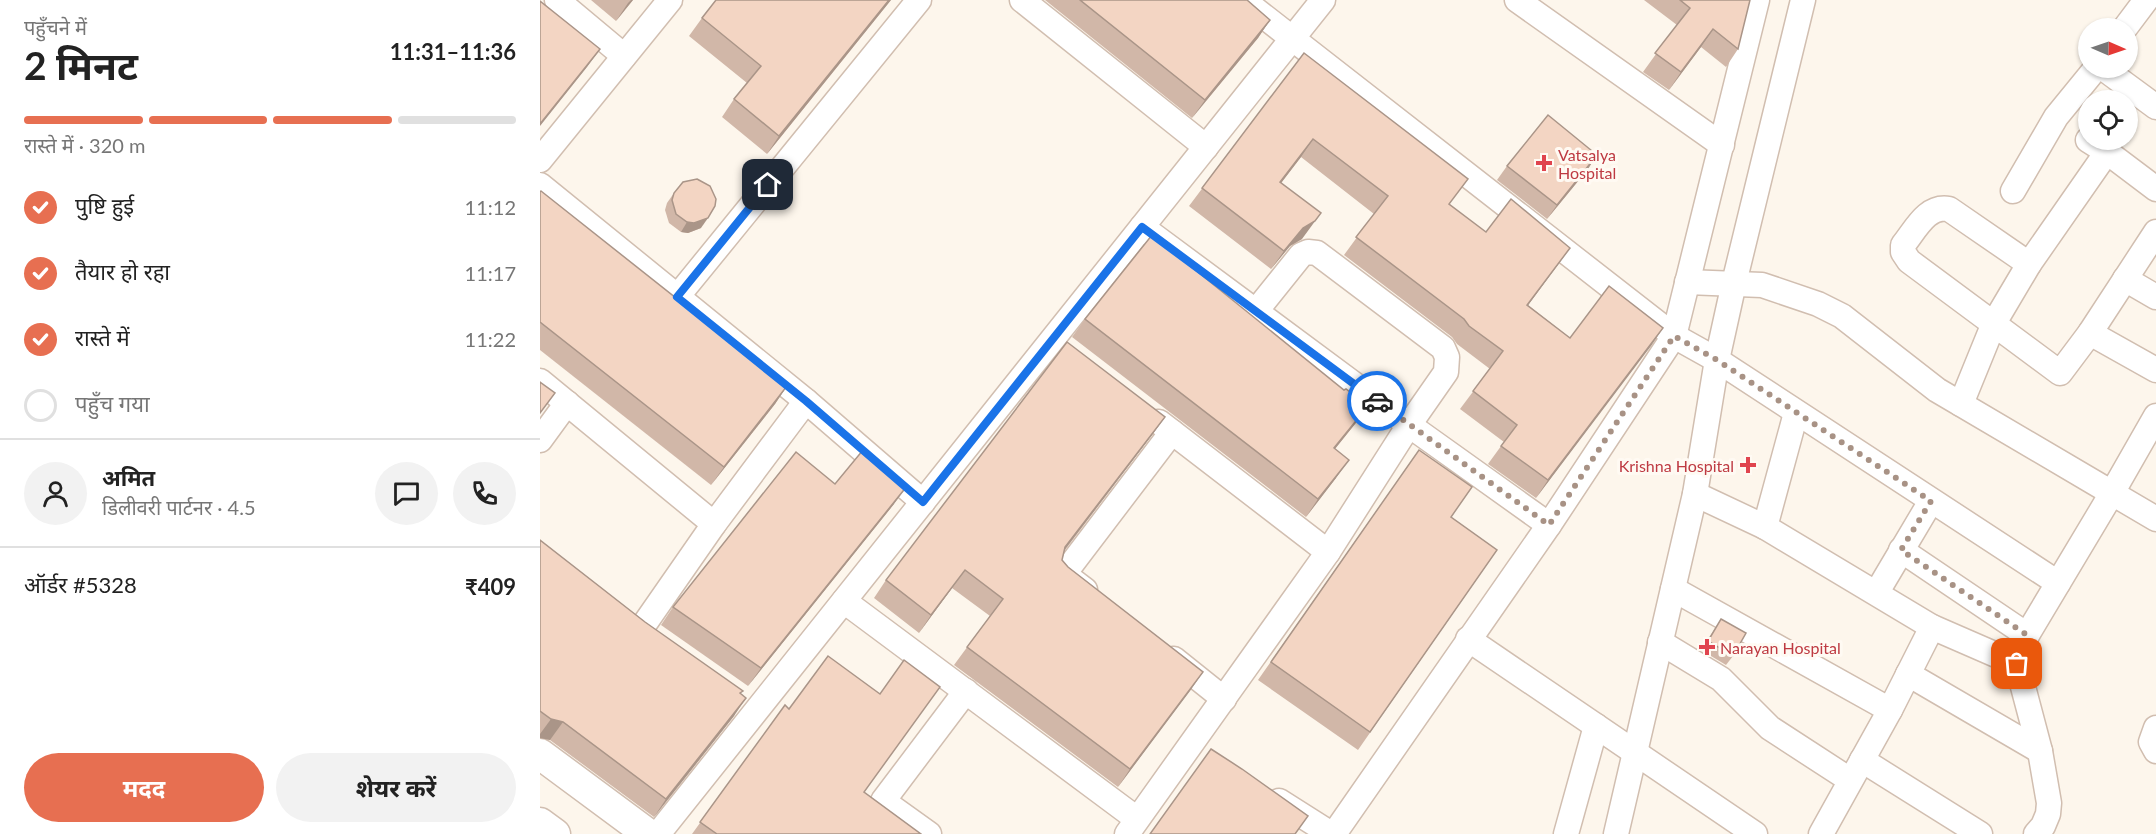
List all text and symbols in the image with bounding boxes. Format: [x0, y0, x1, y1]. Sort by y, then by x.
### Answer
text: पहुँचने में [24, 15, 87, 39]
north arrow [2078, 18, 2138, 78]
map controls [2078, 18, 2138, 150]
text: 11:31–11:36 [390, 38, 516, 65]
text: 2 मिनट [24, 42, 138, 88]
button: locate [2078, 90, 2138, 150]
text: रास्ते में · 320 m [24, 133, 145, 157]
place label: Vatsalya Hospital [1558, 145, 1616, 182]
marker: Vatsalya Hospital [1535, 154, 1553, 172]
pin [742, 159, 793, 210]
icon: home [751, 168, 784, 201]
icon: check [24, 191, 57, 224]
text: पुष्टि हुई [75, 192, 134, 219]
text: 11:12 [465, 195, 516, 219]
icon: check [24, 257, 57, 290]
text: तैयार हो रहा [75, 258, 170, 285]
text: 11:17 [465, 261, 516, 285]
icon: check [24, 323, 57, 356]
text: रास्ते में [75, 324, 130, 351]
text: 11:22 [465, 327, 516, 351]
courier [1347, 371, 1407, 431]
icon: car [1361, 385, 1394, 418]
text: पहुँच गया [75, 390, 150, 417]
place label: Krishna Hospital [1619, 456, 1734, 475]
marker: Krishna Hospital [1739, 456, 1757, 474]
button: person [24, 462, 87, 525]
button: chat [375, 462, 438, 525]
button: phone [453, 462, 516, 525]
text: अमित [102, 464, 155, 491]
text: डिलीवरी पार्टनर · 4.5 [102, 495, 255, 519]
text: ऑर्डर #5328 [24, 571, 137, 598]
text: ₹409 [465, 573, 516, 600]
marker: Narayan Hospital [1698, 638, 1716, 656]
place label: Narayan Hospital [1720, 638, 1841, 657]
pin [1991, 638, 2042, 689]
icon: bag [2000, 647, 2033, 680]
button: मदद [24, 753, 264, 822]
button: शेयर करें [276, 753, 516, 822]

